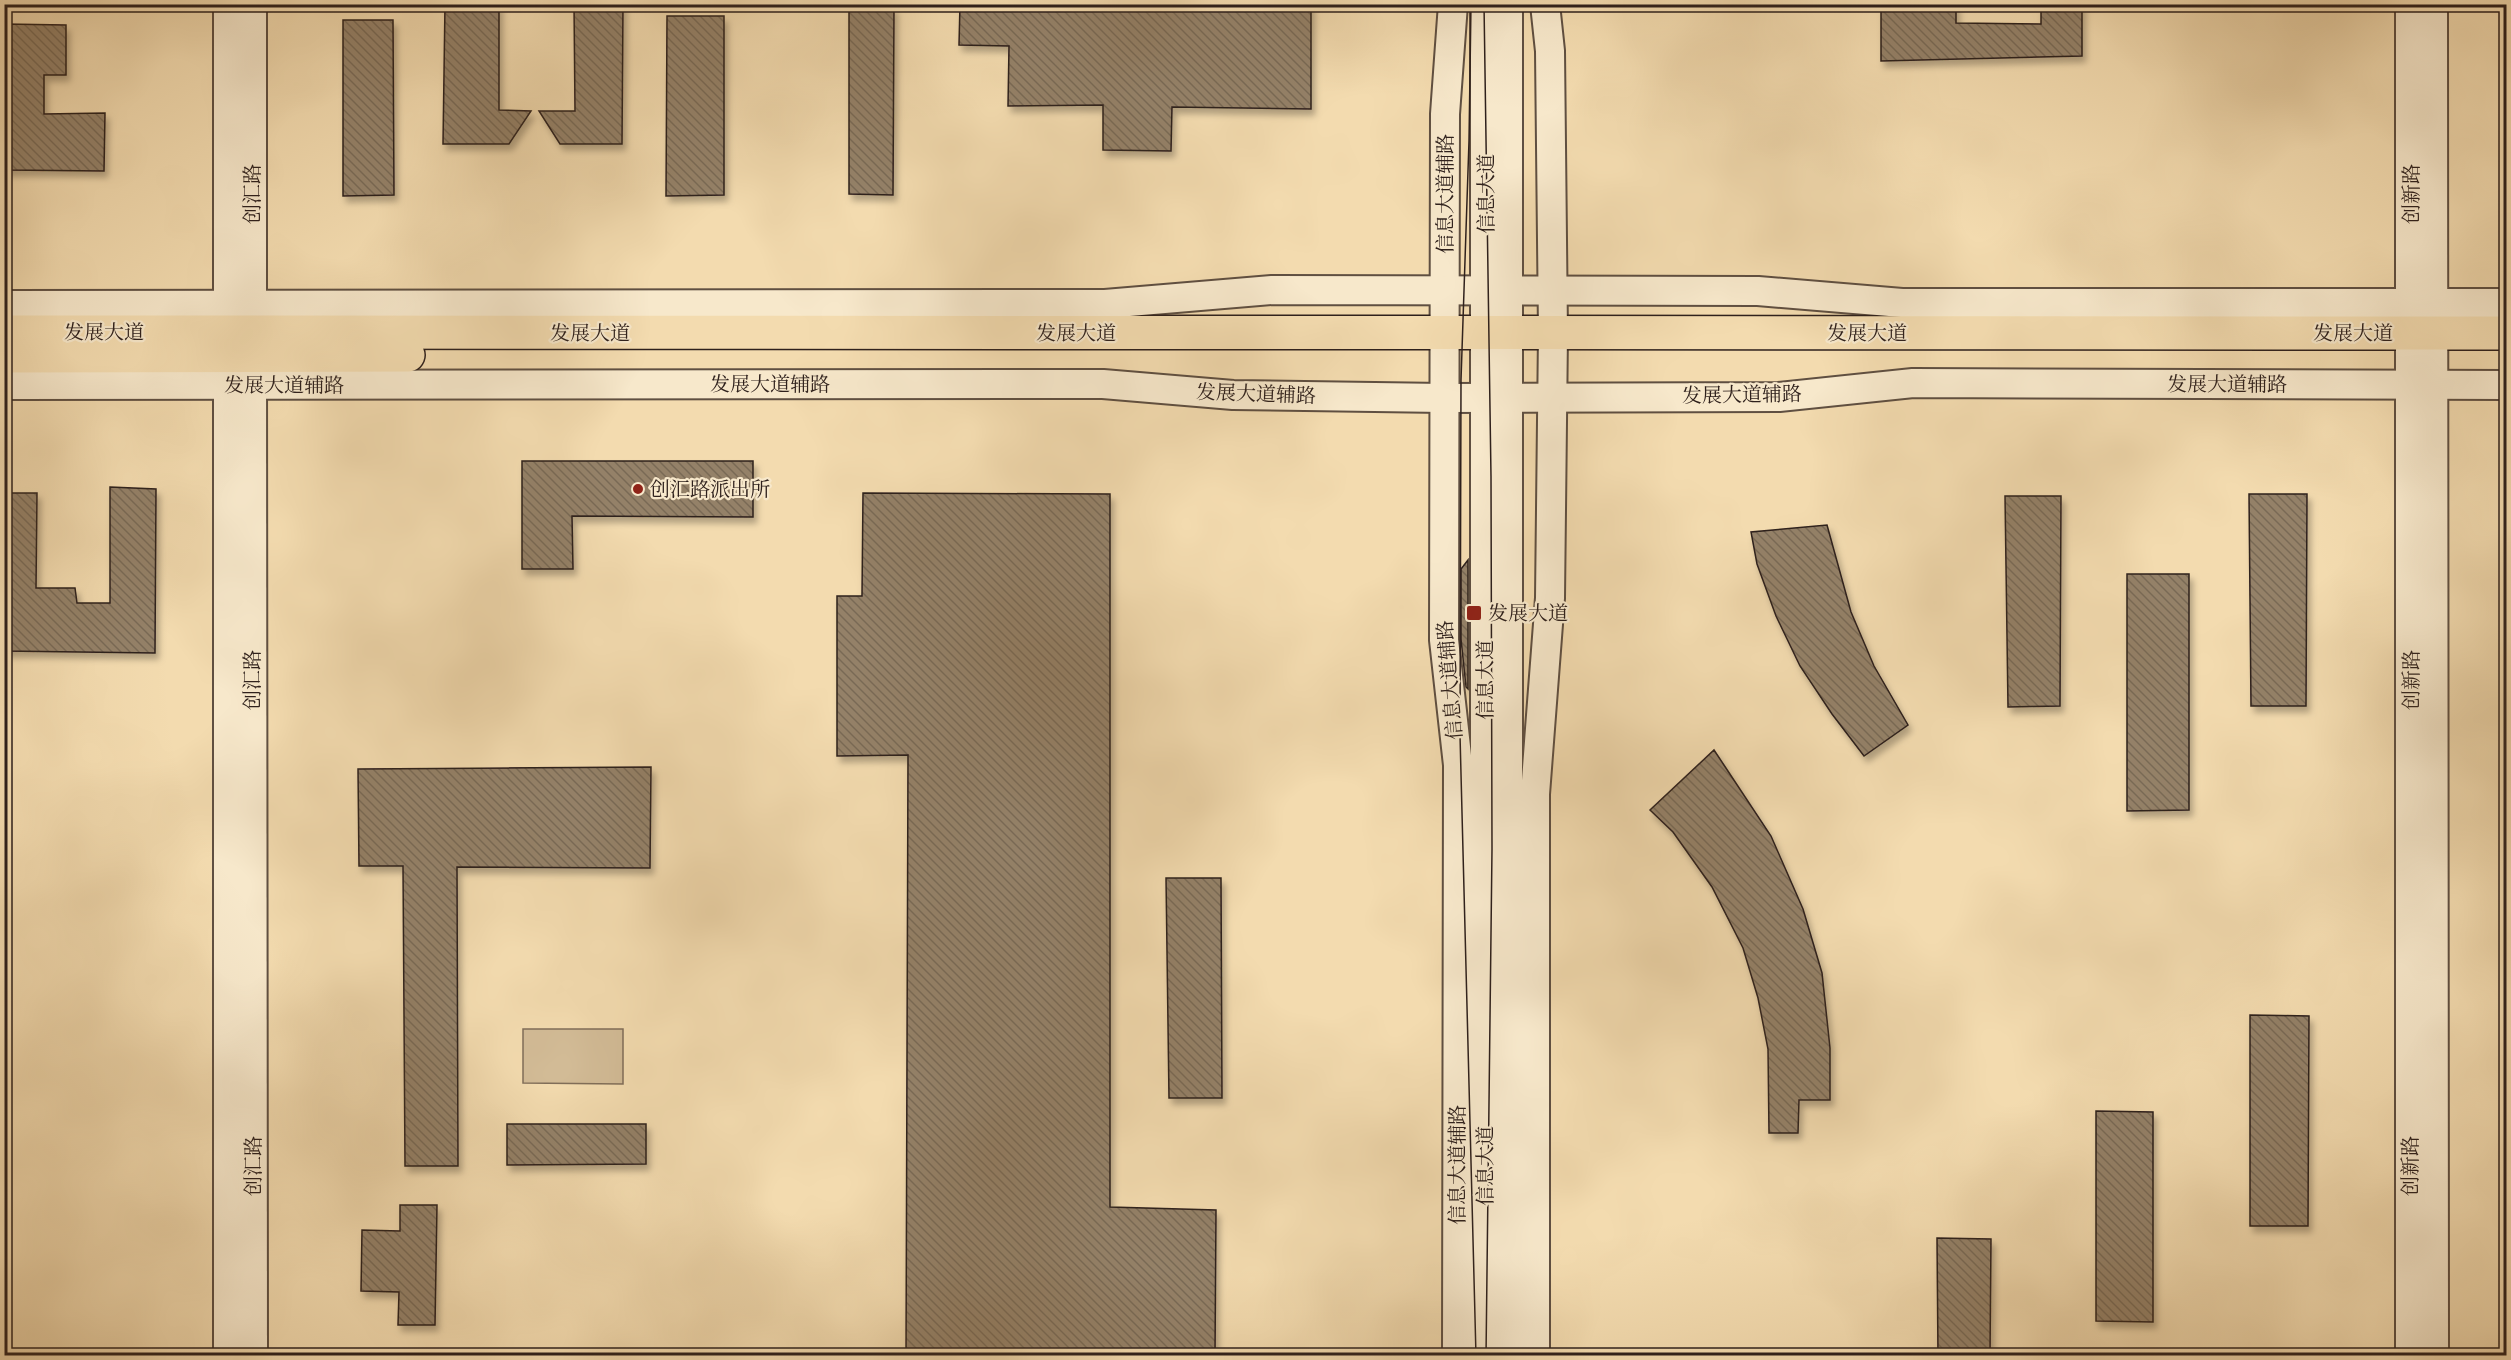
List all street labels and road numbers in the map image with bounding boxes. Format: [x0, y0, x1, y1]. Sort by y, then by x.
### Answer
street label: 信息大道辅路 [1434, 134, 1457, 254]
street label: 信息大道 [1475, 154, 1498, 234]
street label: 创汇路 [241, 164, 264, 224]
street label: 创新路 [2400, 164, 2423, 224]
street label: 发展大道 [64, 321, 144, 344]
street label: 发展大道 [550, 322, 630, 345]
street label: 发展大道 [1036, 322, 1116, 345]
street label: 发展大道 [1827, 322, 1907, 345]
street label: 发展大道 [2313, 322, 2393, 345]
street label: 发展大道辅路 [710, 373, 830, 396]
street label: 发展大道辅路 [2167, 373, 2287, 396]
street label: 发展大道辅路 [224, 374, 344, 397]
street label: 发展大道辅路 [1196, 380, 1316, 408]
street label: 发展大道辅路 [1682, 382, 1802, 408]
street label: 信息大道辅路 [1433, 619, 1467, 741]
street label: 信息大道 [1474, 640, 1497, 720]
street label: 创汇路 [241, 650, 264, 710]
street label: 创新路 [2400, 650, 2423, 710]
street label: 信息大道辅路 [1446, 1105, 1469, 1225]
street label: 信息大道 [1474, 1126, 1497, 1206]
street label: 创汇路 [242, 1136, 265, 1196]
street label: 创新路 [2399, 1136, 2422, 1196]

